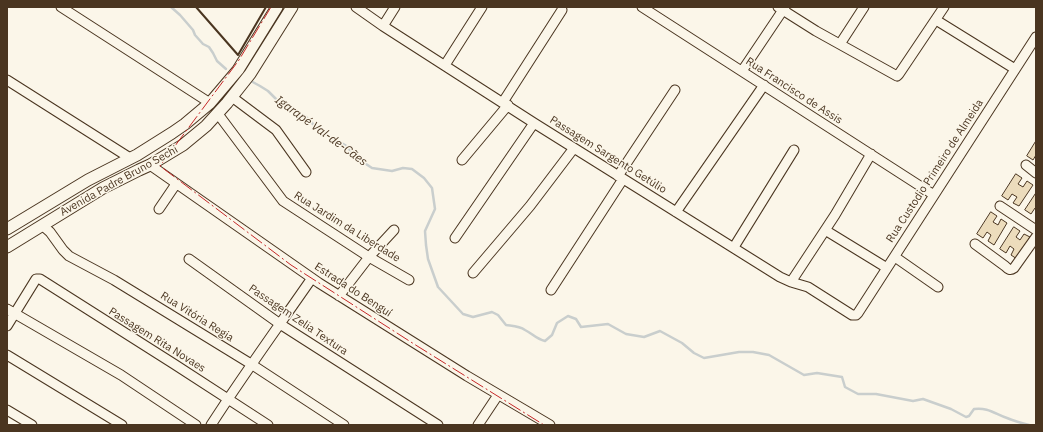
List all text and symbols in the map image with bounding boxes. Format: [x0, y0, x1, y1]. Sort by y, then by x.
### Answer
street label: Rua Francisco de Assis [743, 55, 845, 127]
water label: Igarapé Val-de-Cães [272, 93, 370, 169]
street label: Rua Custodio Primeiro de Almeida [884, 97, 986, 245]
street label: Passagem Sargento Getúlio [547, 114, 669, 196]
street label: Avenida Padre Bruno Sechi [58, 143, 180, 219]
street label: Rua Jardim da Liberdade [291, 189, 403, 265]
street label: Estrada do Benguí [312, 260, 394, 320]
street label: Passagem Zelia Textura [246, 282, 350, 358]
street label: Rua Vitória Regia [158, 289, 236, 345]
street label: Passagem Rita Novaes [106, 305, 208, 375]

